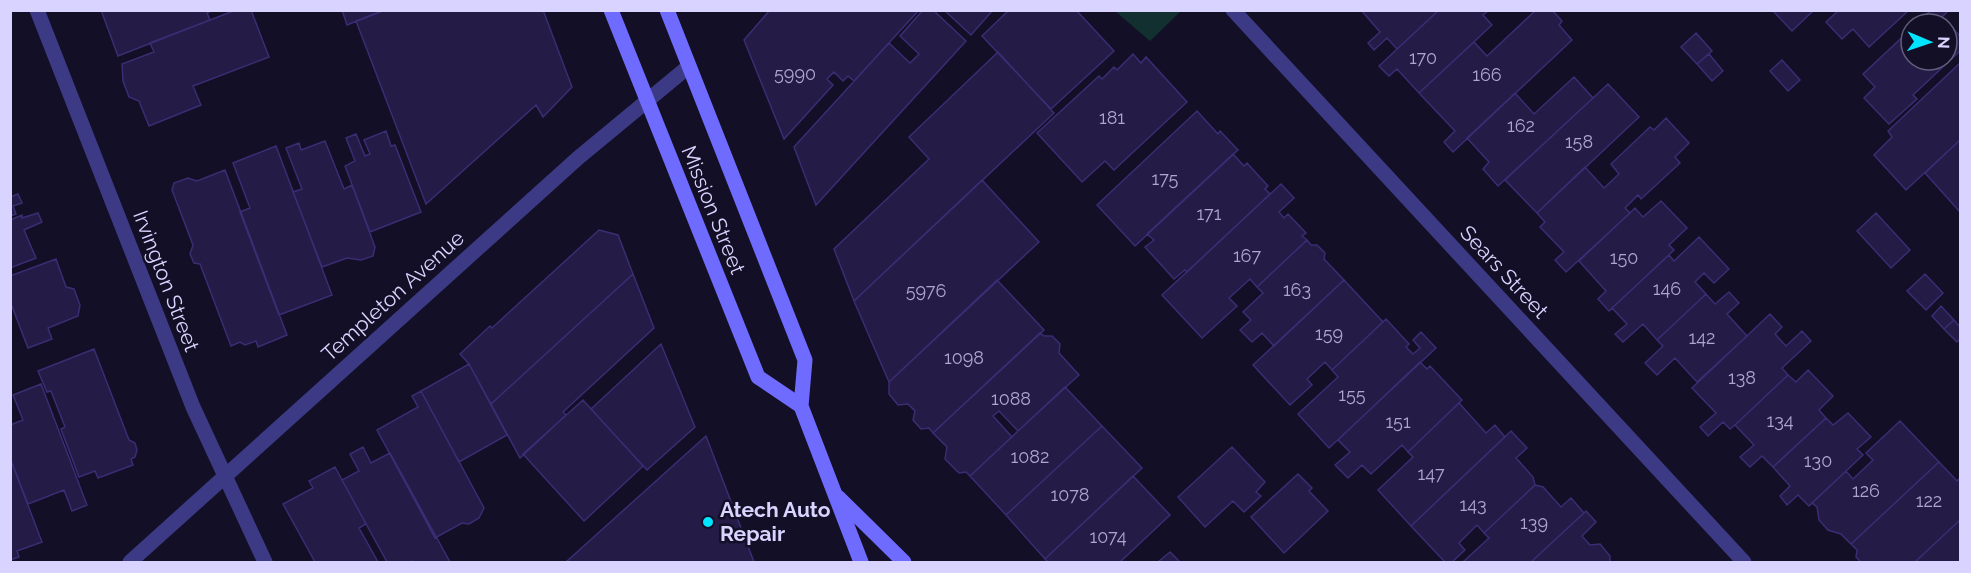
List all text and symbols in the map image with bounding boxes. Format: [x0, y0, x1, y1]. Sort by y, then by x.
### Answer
north arrow [1899, 12, 1959, 72]
text: N [1934, 36, 1953, 49]
house number: 170 [1409, 47, 1437, 68]
house number: 5990 [774, 63, 816, 84]
house number: 166 [1472, 64, 1502, 85]
house number: 181 [1099, 107, 1125, 128]
house number: 162 [1507, 115, 1535, 136]
house number: 158 [1565, 131, 1593, 152]
street label: Mission Street [676, 142, 751, 278]
house number: 175 [1152, 168, 1179, 189]
house number: 171 [1197, 203, 1222, 224]
street label: Irvington Street [128, 207, 205, 355]
street label: Sears Street [1455, 220, 1554, 323]
street label: Templeton Avenue [316, 225, 469, 366]
house number: 167 [1233, 245, 1261, 266]
house number: 150 [1610, 247, 1638, 268]
house number: 146 [1653, 278, 1681, 299]
house number: 163 [1283, 279, 1311, 300]
house number: 5976 [906, 280, 946, 301]
house number: 159 [1315, 323, 1343, 344]
house number: 142 [1689, 327, 1715, 348]
house number: 1098 [944, 347, 984, 368]
house number: 138 [1728, 367, 1756, 388]
house number: 155 [1338, 384, 1366, 405]
house number: 1088 [991, 388, 1031, 409]
house number: 134 [1766, 410, 1794, 431]
house number: 151 [1385, 411, 1411, 432]
house number: 1082 [1011, 446, 1049, 467]
house number: 130 [1804, 450, 1832, 471]
house number: 147 [1417, 463, 1445, 484]
house number: 126 [1852, 480, 1880, 501]
house number: 1078 [1051, 484, 1089, 505]
house number: 122 [1916, 490, 1942, 511]
house number: 143 [1459, 494, 1487, 515]
place label: Atech Auto Repair [720, 497, 831, 546]
house number: 139 [1520, 512, 1548, 533]
marker: Atech Auto Repair [701, 515, 715, 529]
house number: 1074 [1089, 526, 1127, 547]

